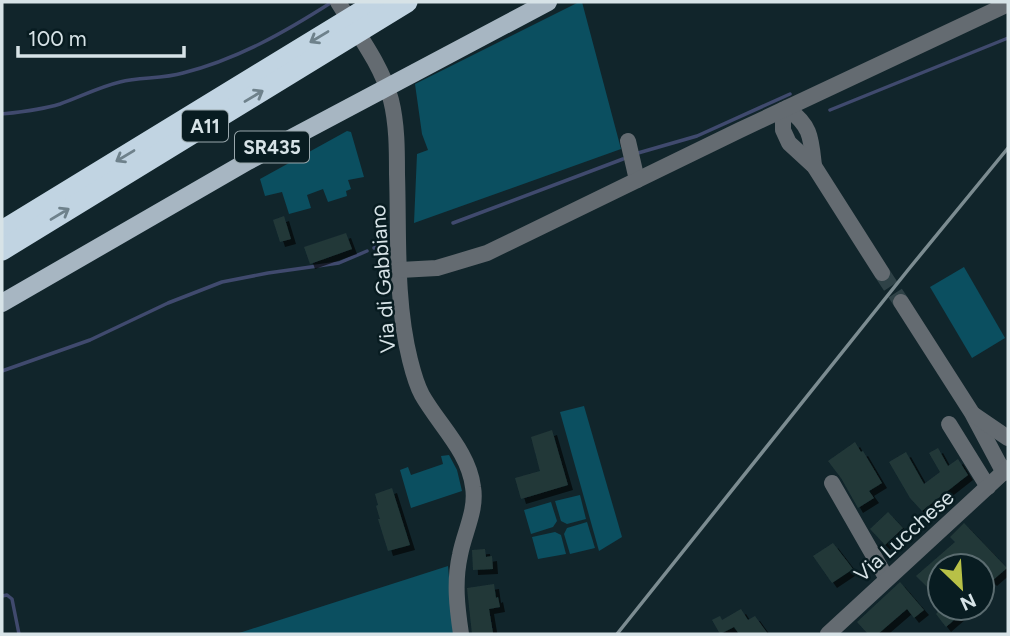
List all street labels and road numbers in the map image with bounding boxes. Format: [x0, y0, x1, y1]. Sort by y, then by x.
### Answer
road number: A11 [182, 110, 228, 142]
road number: SR435 [235, 132, 309, 162]
street label: Via di Gabbiano [365, 204, 400, 354]
street label: Via Lucchese [849, 484, 959, 587]

